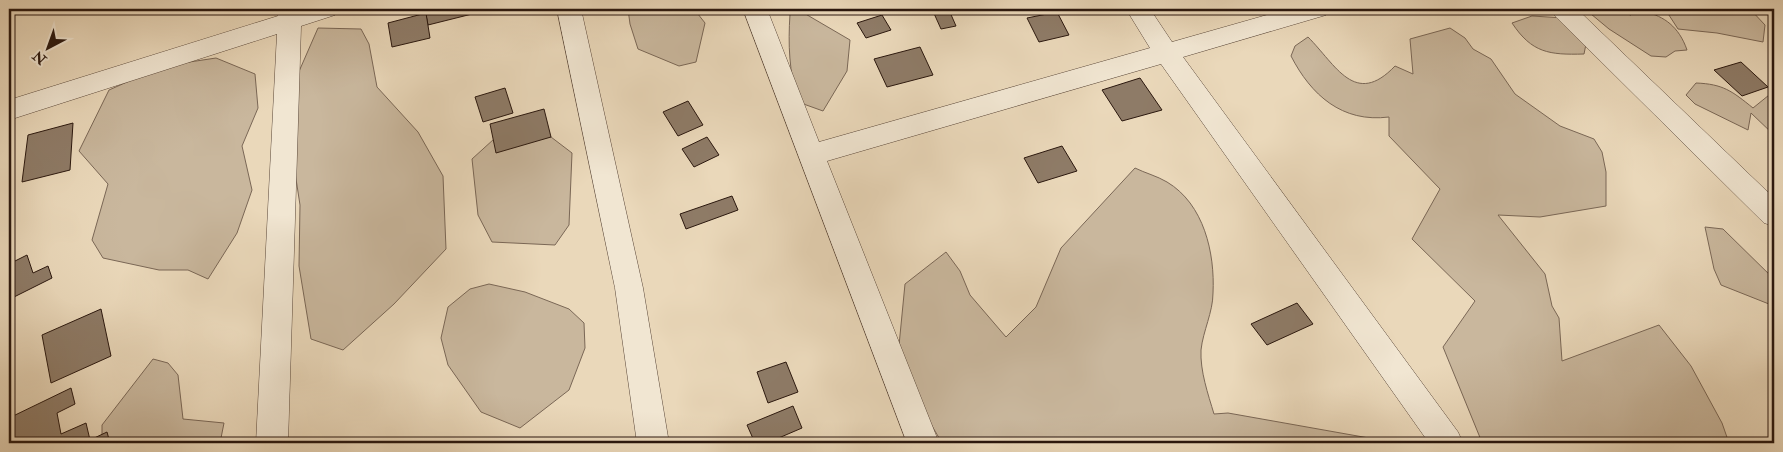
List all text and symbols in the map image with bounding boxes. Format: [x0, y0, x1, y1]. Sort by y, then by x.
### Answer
north arrow [22, 22, 72, 72]
text: N [29, 47, 51, 69]

